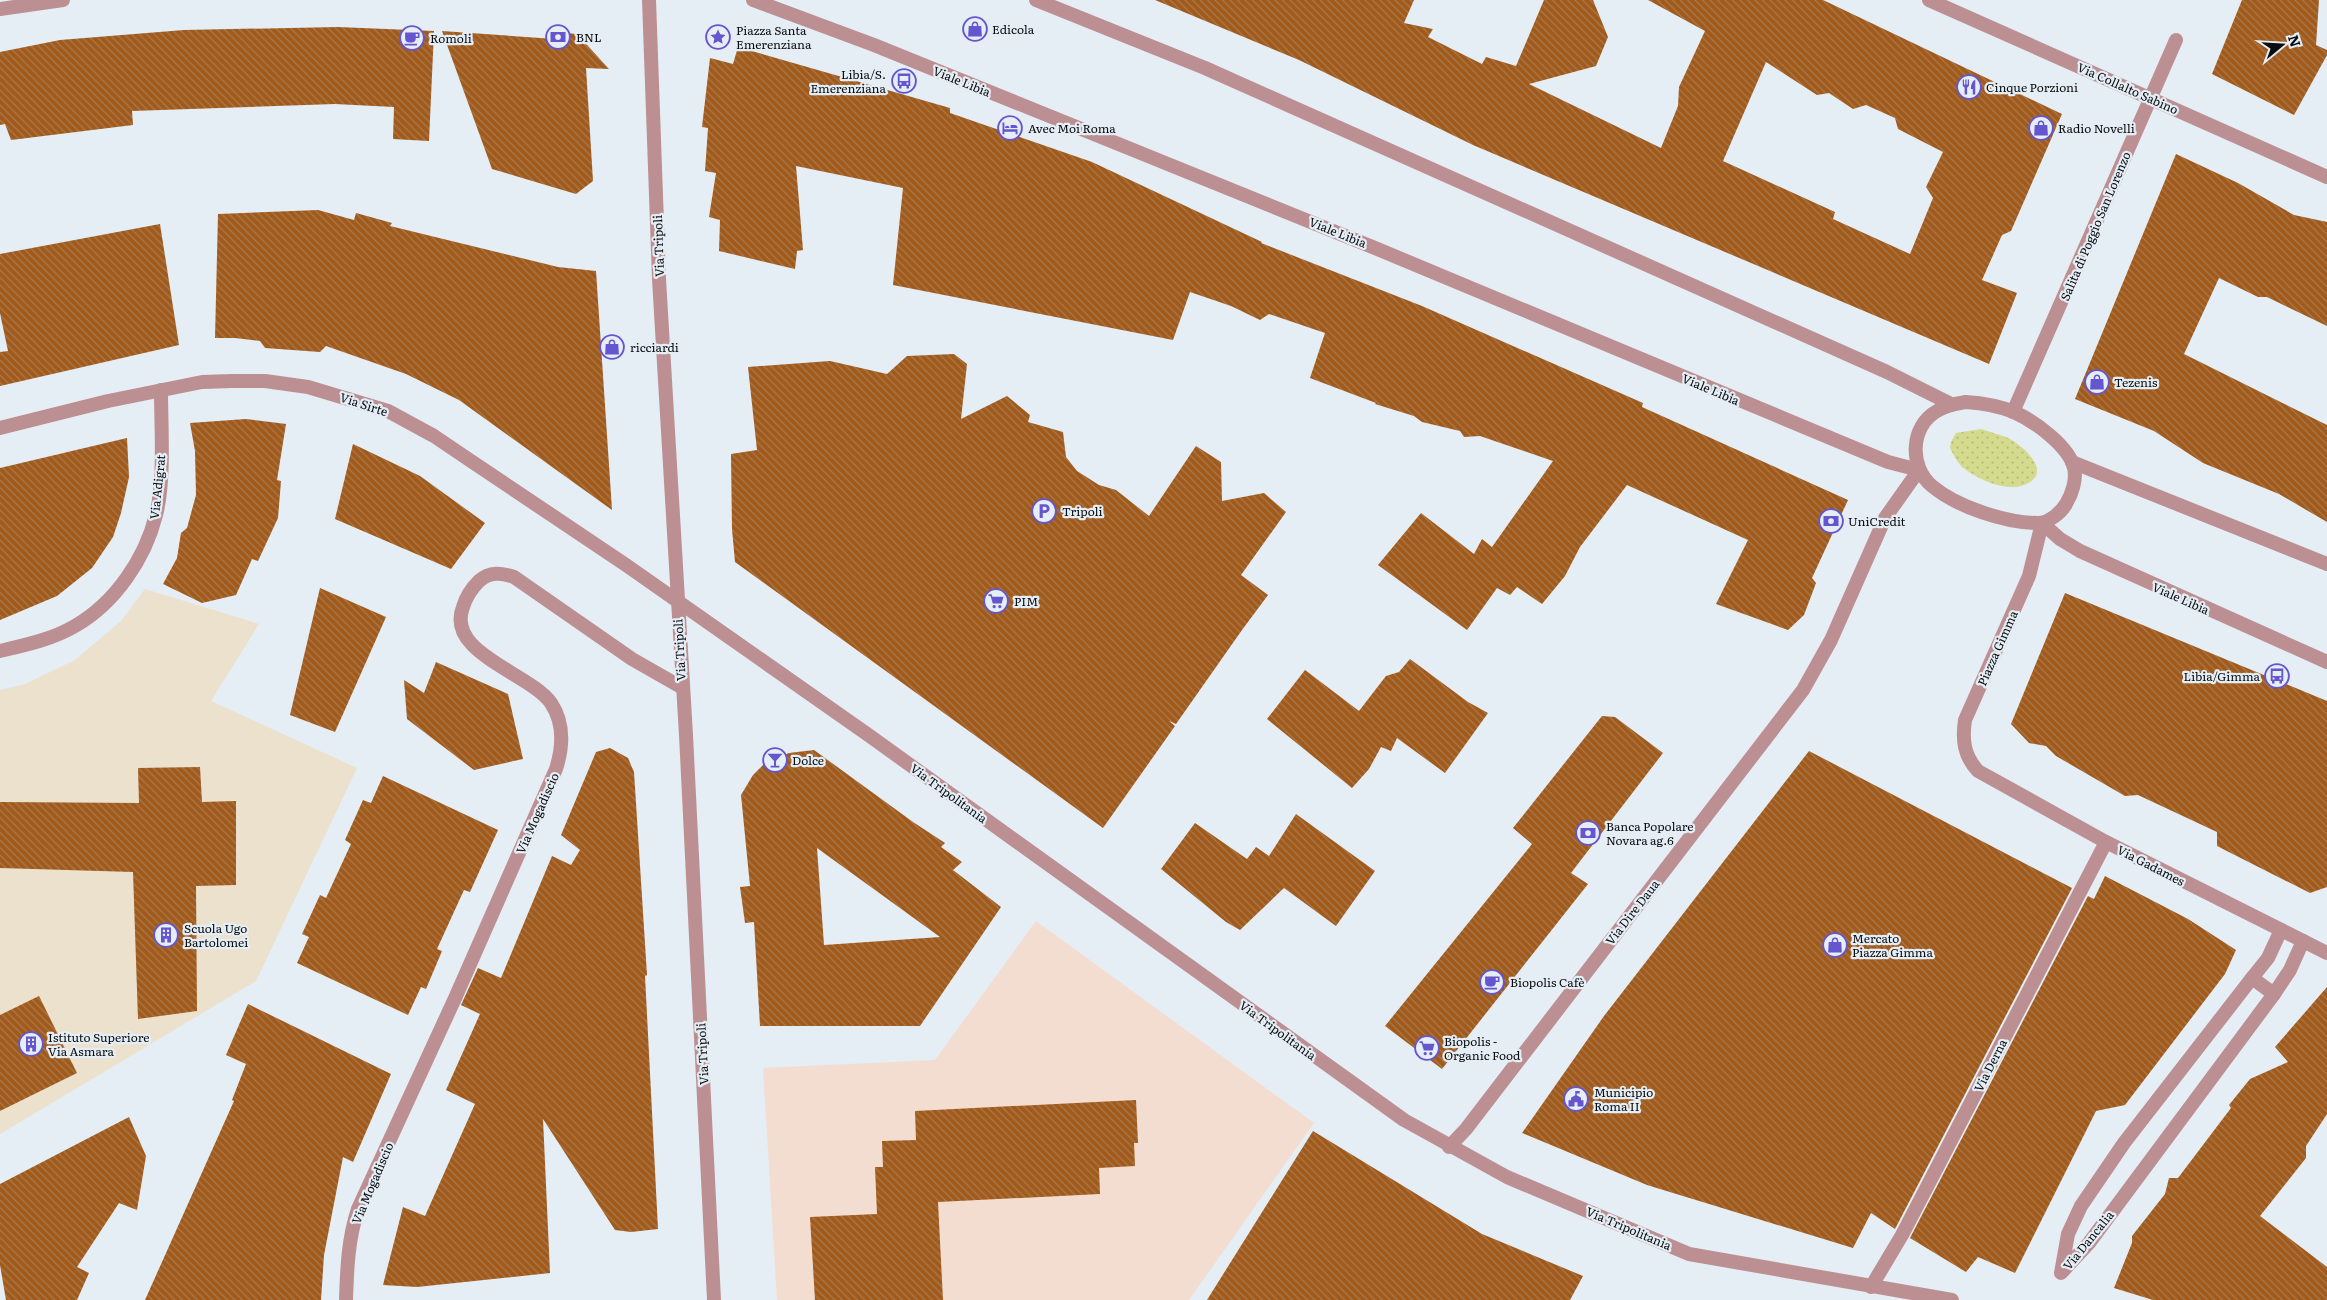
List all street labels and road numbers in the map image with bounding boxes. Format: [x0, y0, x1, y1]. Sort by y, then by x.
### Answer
street label: Via Collalto Sabino [2075, 58, 2181, 118]
street label: Viale Libia [930, 61, 994, 101]
street label: Salita di Poggio San Lorenzo [2055, 149, 2135, 303]
street label: Viale Libia [1306, 212, 1370, 252]
street label: Via Tripoli [648, 215, 668, 277]
street label: Viale Libia [1679, 369, 1743, 409]
street label: Via Sirte [338, 388, 390, 420]
street label: Via Adigrat [145, 454, 169, 520]
street label: Viale Libia [2150, 577, 2213, 619]
street label: Piazza Gimma [1972, 607, 2022, 689]
street label: Via Tripoli [668, 619, 690, 681]
street label: Via Tripolitania [907, 759, 992, 827]
street label: Via Mogadiscio [511, 770, 563, 856]
street label: Via Gadames [2114, 840, 2188, 890]
street label: Via Dire Daua [1601, 875, 1664, 948]
street label: Via Tripolitania [1236, 996, 1321, 1064]
street label: Via Tripoli [691, 1023, 713, 1085]
street label: Via Derna [1969, 1035, 2011, 1094]
street label: Via Mogadiscio [347, 1139, 397, 1227]
street label: Via Tripolitania [1584, 1202, 1675, 1254]
street label: Via Dancalia [2058, 1206, 2118, 1274]

